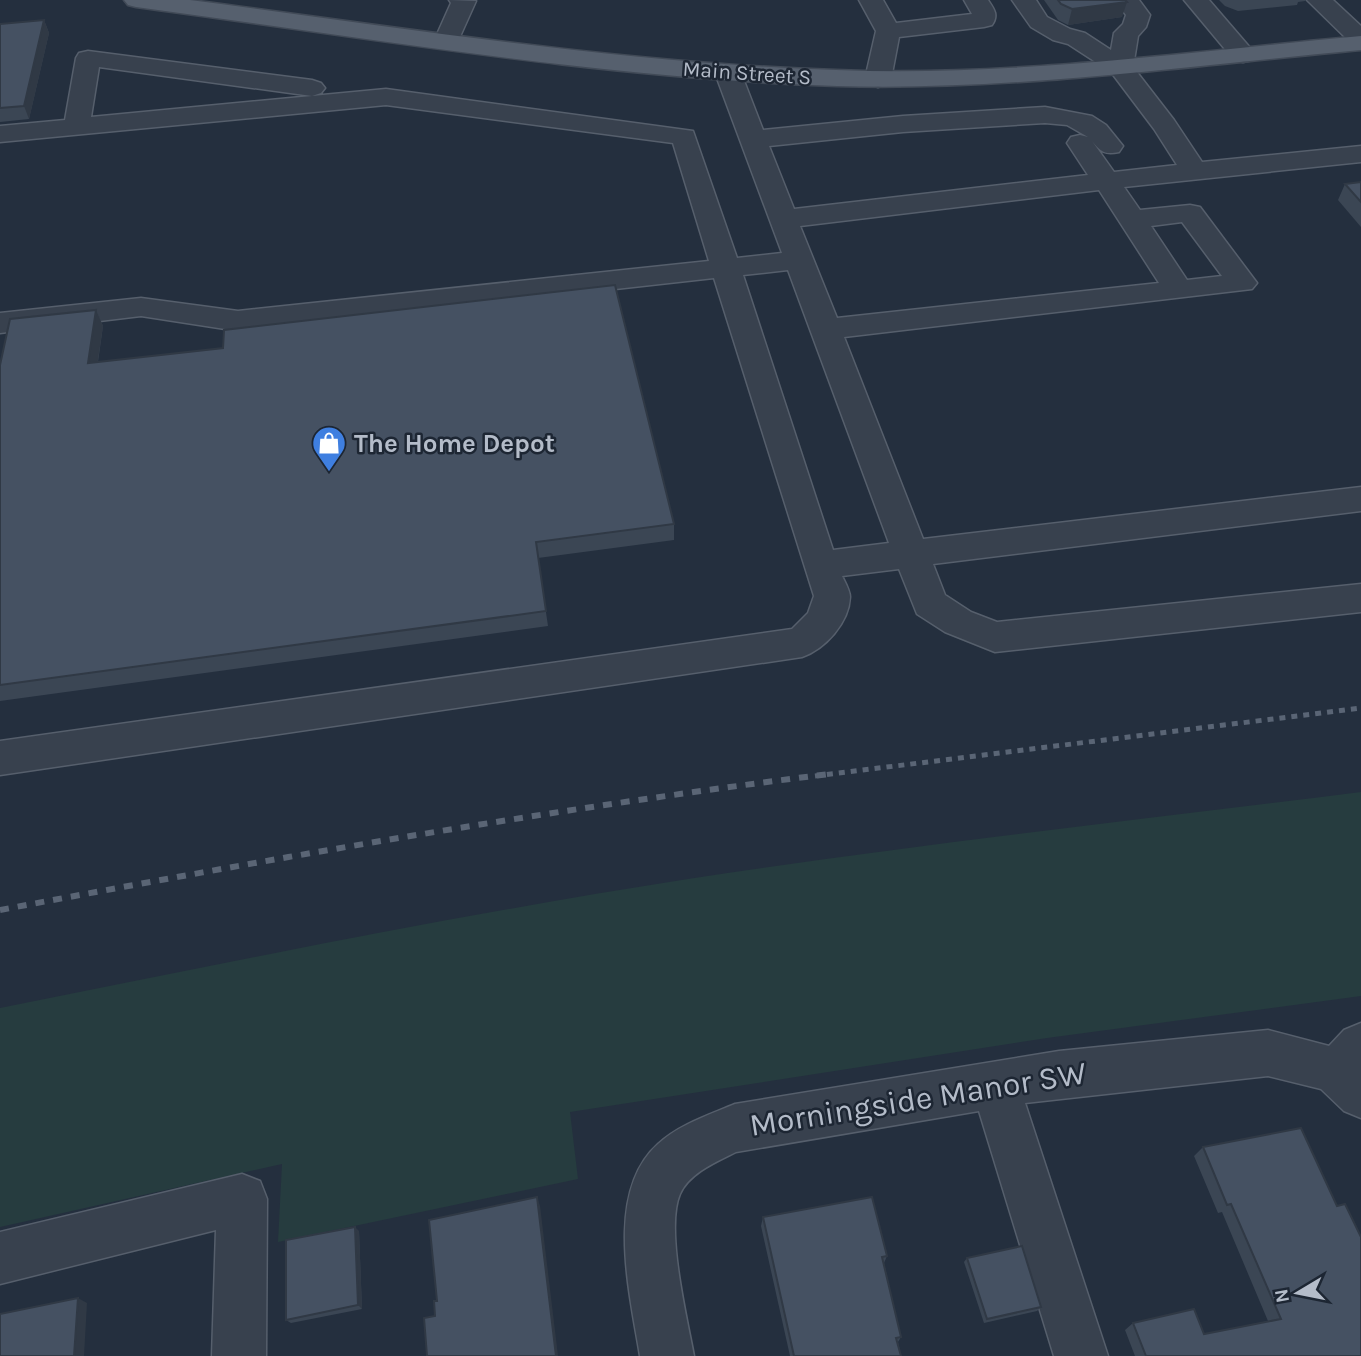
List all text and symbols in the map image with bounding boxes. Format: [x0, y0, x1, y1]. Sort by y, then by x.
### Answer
street label: Main Street S [682, 57, 812, 89]
shop icon: The Home Depot [310, 424, 348, 473]
place label: The Home Depot [354, 428, 555, 459]
street label: Morningside Manor SW [747, 1054, 1089, 1144]
north arrow [1263, 1258, 1333, 1328]
text: N [1270, 1287, 1294, 1304]

